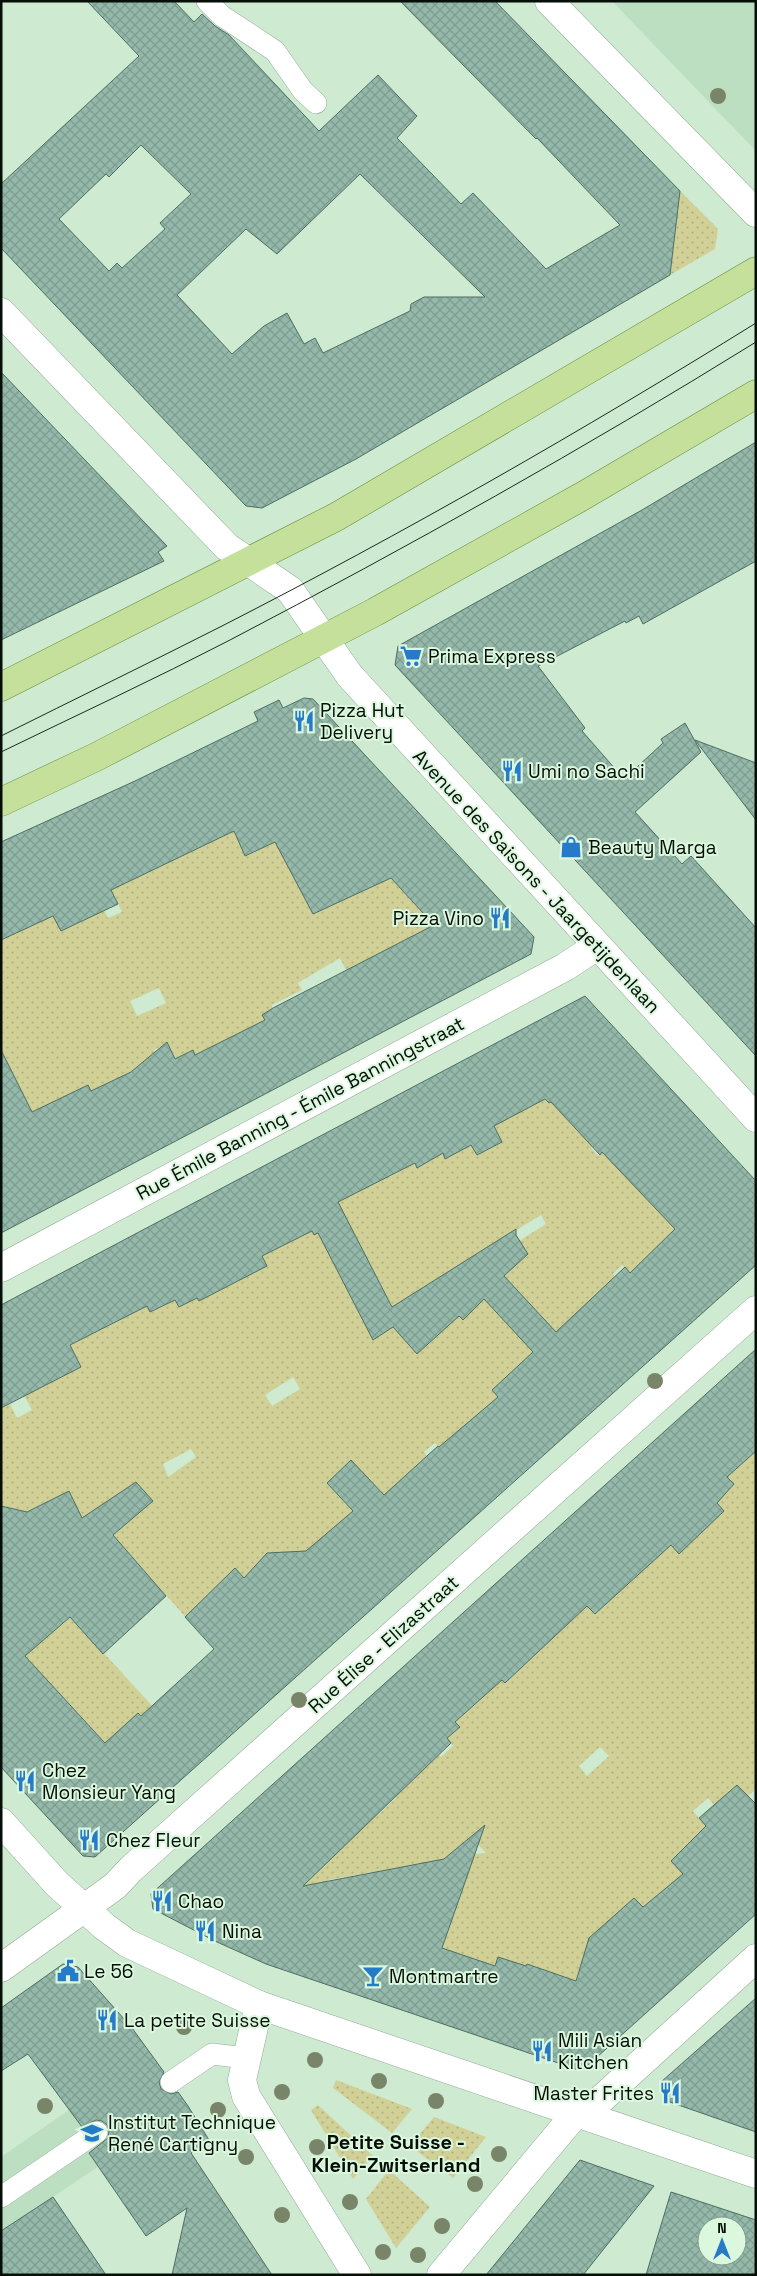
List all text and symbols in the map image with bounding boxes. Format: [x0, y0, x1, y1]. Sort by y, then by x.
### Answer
supermarket icon: Prima Express [398, 643, 424, 669]
place label: Prima Express [428, 644, 556, 669]
place label: Pizza Hut Delivery [320, 698, 404, 745]
restaurant icon: Pizza Hut Delivery [291, 708, 317, 734]
street label: Avenue des Saisons - Jaargetijdenlaan [407, 744, 666, 1019]
restaurant icon: Umi no Sachi [499, 758, 525, 784]
place label: Umi no Sachi [528, 759, 645, 784]
shop icon: Beauty Marga [558, 834, 584, 860]
place label: Beauty Marga [588, 835, 717, 860]
restaurant icon: Pizza Vino [487, 905, 513, 931]
place label: Pizza Vino [393, 906, 484, 931]
street label: Rue Émile Banning - Émile Banningstraat [132, 1011, 469, 1206]
street label: Rue Élise - Elizastraat [303, 1570, 464, 1719]
place label: Chez Monsieur Yang [42, 1758, 176, 1805]
restaurant icon: Chez Monsieur Yang [12, 1768, 38, 1794]
restaurant icon: Chez Fleur [76, 1827, 102, 1853]
place label: Chez Fleur [106, 1828, 201, 1853]
restaurant icon: Chao [149, 1888, 175, 1914]
place label: Chao [178, 1889, 224, 1914]
restaurant icon: Nina [192, 1918, 218, 1944]
place label: Nina [222, 1919, 262, 1944]
public building icon: Le 56 [55, 1958, 81, 1984]
place label: Le 56 [84, 1959, 133, 1984]
bar icon: Montmartre [360, 1963, 386, 1989]
place label: Montmartre [389, 1964, 499, 1989]
restaurant icon: La petite Suisse [94, 2007, 120, 2033]
place label: La petite Suisse [124, 2008, 270, 2033]
place label: Mili Asian Kitchen [558, 2028, 642, 2075]
restaurant icon: Mili Asian Kitchen [529, 2038, 555, 2064]
restaurant icon: Master Frites [657, 2080, 683, 2106]
place label: Master Frites [533, 2081, 654, 2106]
place label: Institut Technique René Cartigny [108, 2110, 276, 2157]
school or university icon: Institut Technique René Cartigny [79, 2120, 105, 2146]
district label: Petite Suisse - Klein-Zwitserland [312, 2129, 480, 2178]
north arrow [697, 2216, 747, 2266]
text: N [717, 2219, 727, 2237]

